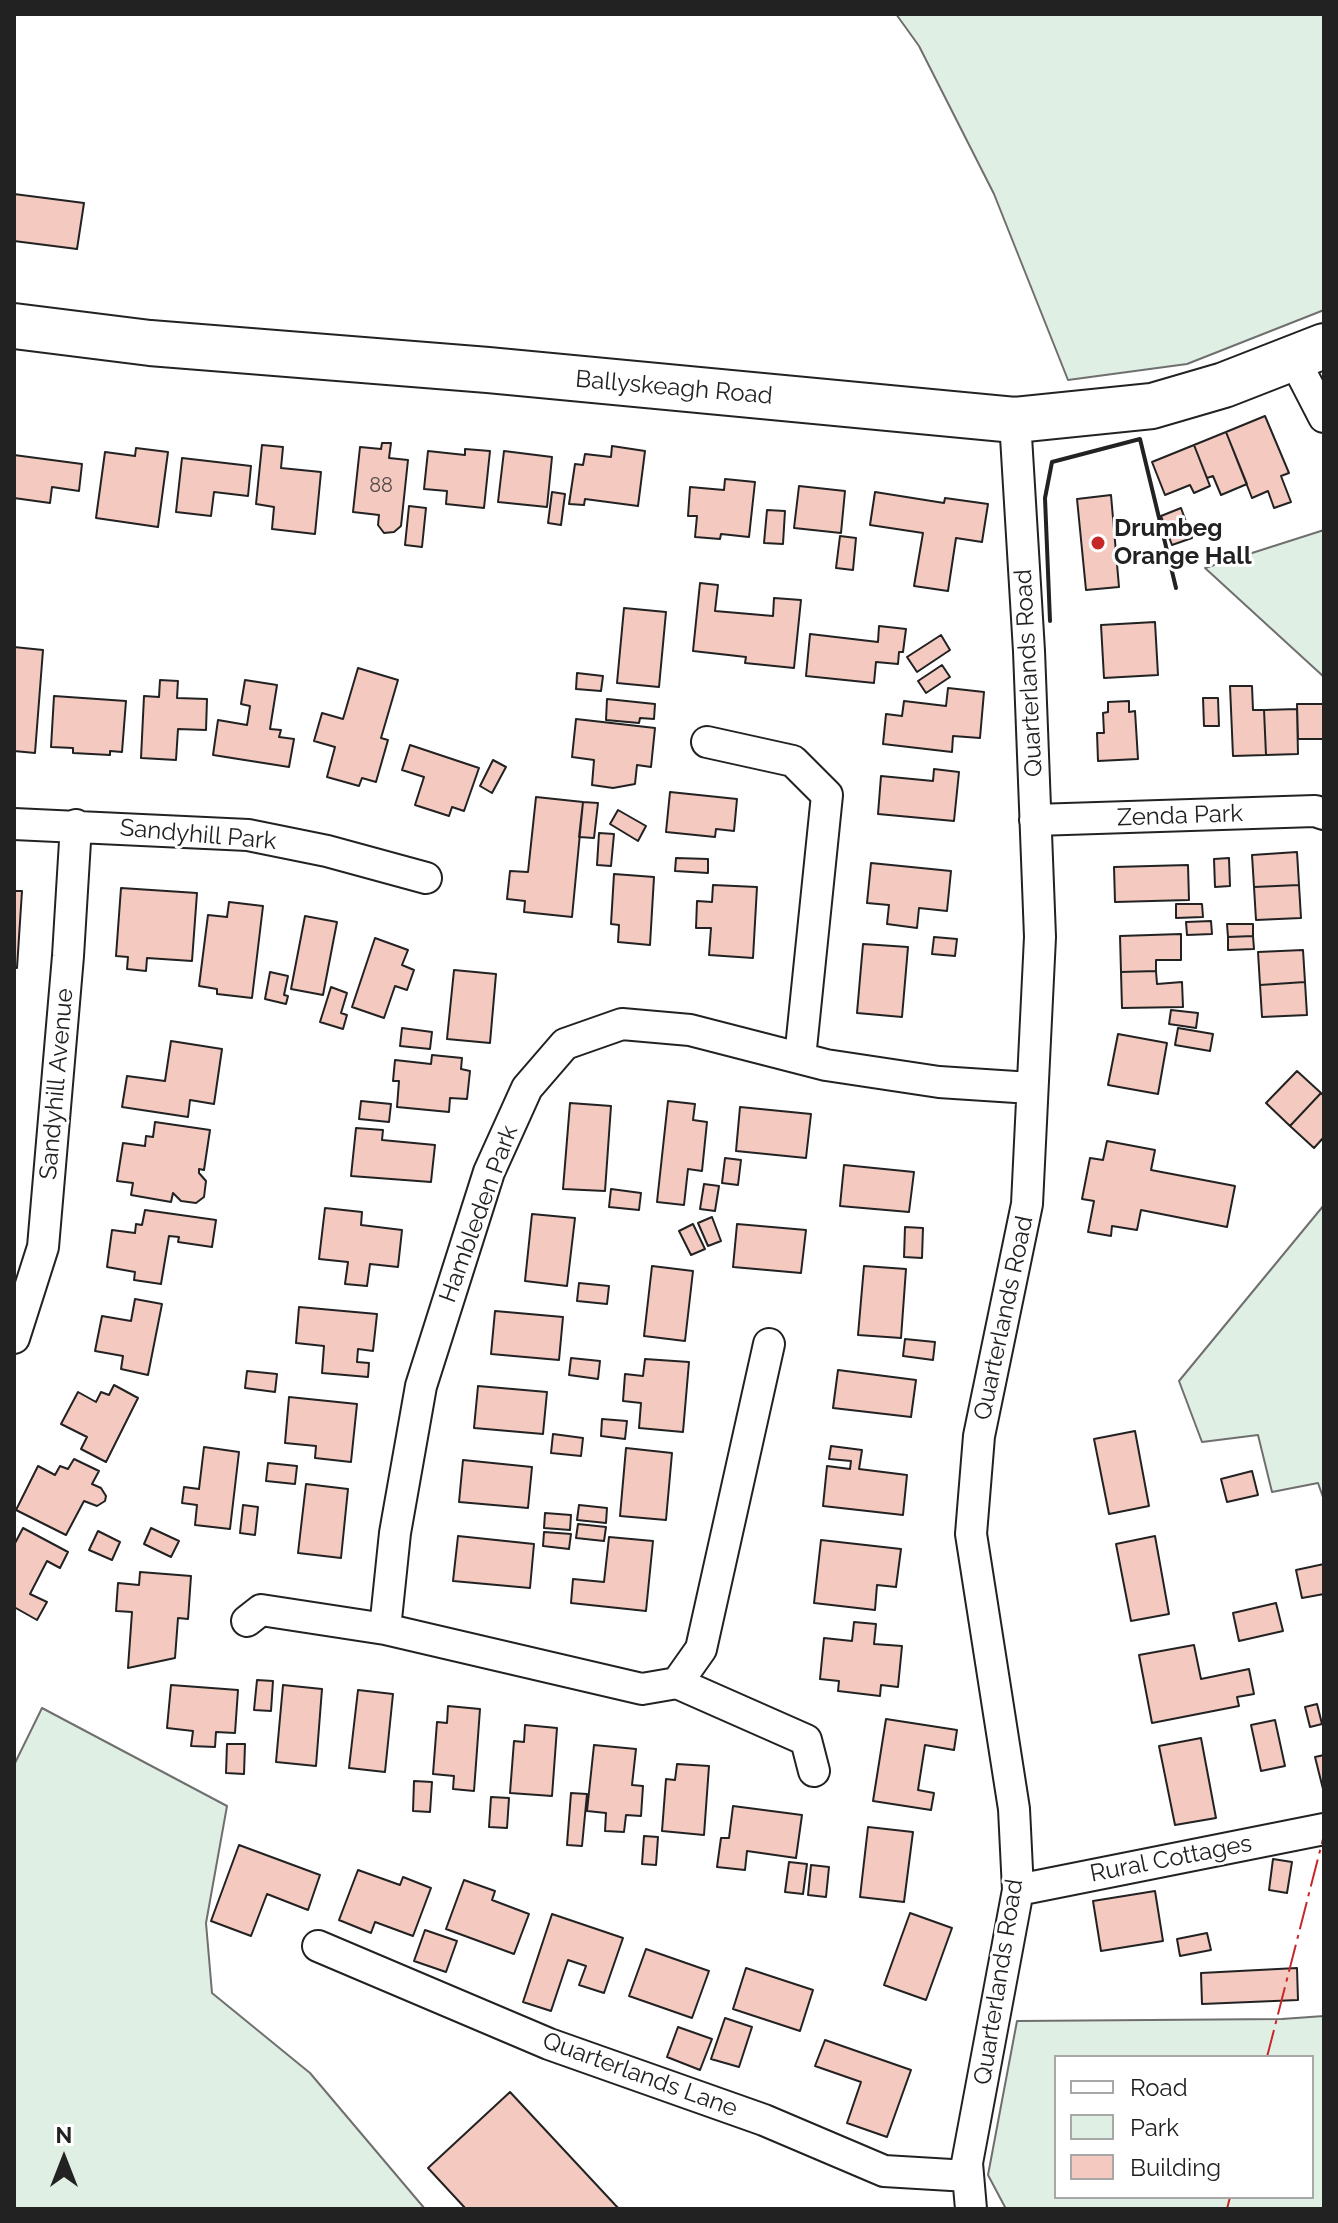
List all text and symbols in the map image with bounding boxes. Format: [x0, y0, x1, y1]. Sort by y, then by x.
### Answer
street label: Ballyskeagh Road [574, 365, 774, 411]
house number: 88 [369, 474, 393, 498]
place label: Drumbeg Orange Hall [1114, 515, 1252, 571]
marker: Drumbeg Orange Hall [1089, 534, 1107, 552]
street label: Quarterlands Road [1009, 568, 1049, 778]
street label: Zenda Park [1117, 799, 1243, 833]
street label: Sandyhill Park [119, 814, 277, 856]
street label: Sandyhill Avenue [34, 987, 80, 1181]
street label: Hambleden Park [434, 1122, 524, 1306]
street label: Quarterlands Road [968, 1213, 1040, 1423]
street label: Rural Cottages [1088, 1829, 1254, 1889]
street label: Quarterlands Road [969, 1877, 1029, 2087]
street label: Quarterlands Lane [539, 2026, 741, 2124]
legend [1054, 2055, 1314, 2199]
text: Road [1130, 2073, 1188, 2102]
text: Park [1130, 2113, 1179, 2142]
north arrow [24, 2119, 104, 2199]
text: N [56, 2122, 72, 2148]
text: Building [1130, 2153, 1221, 2182]

